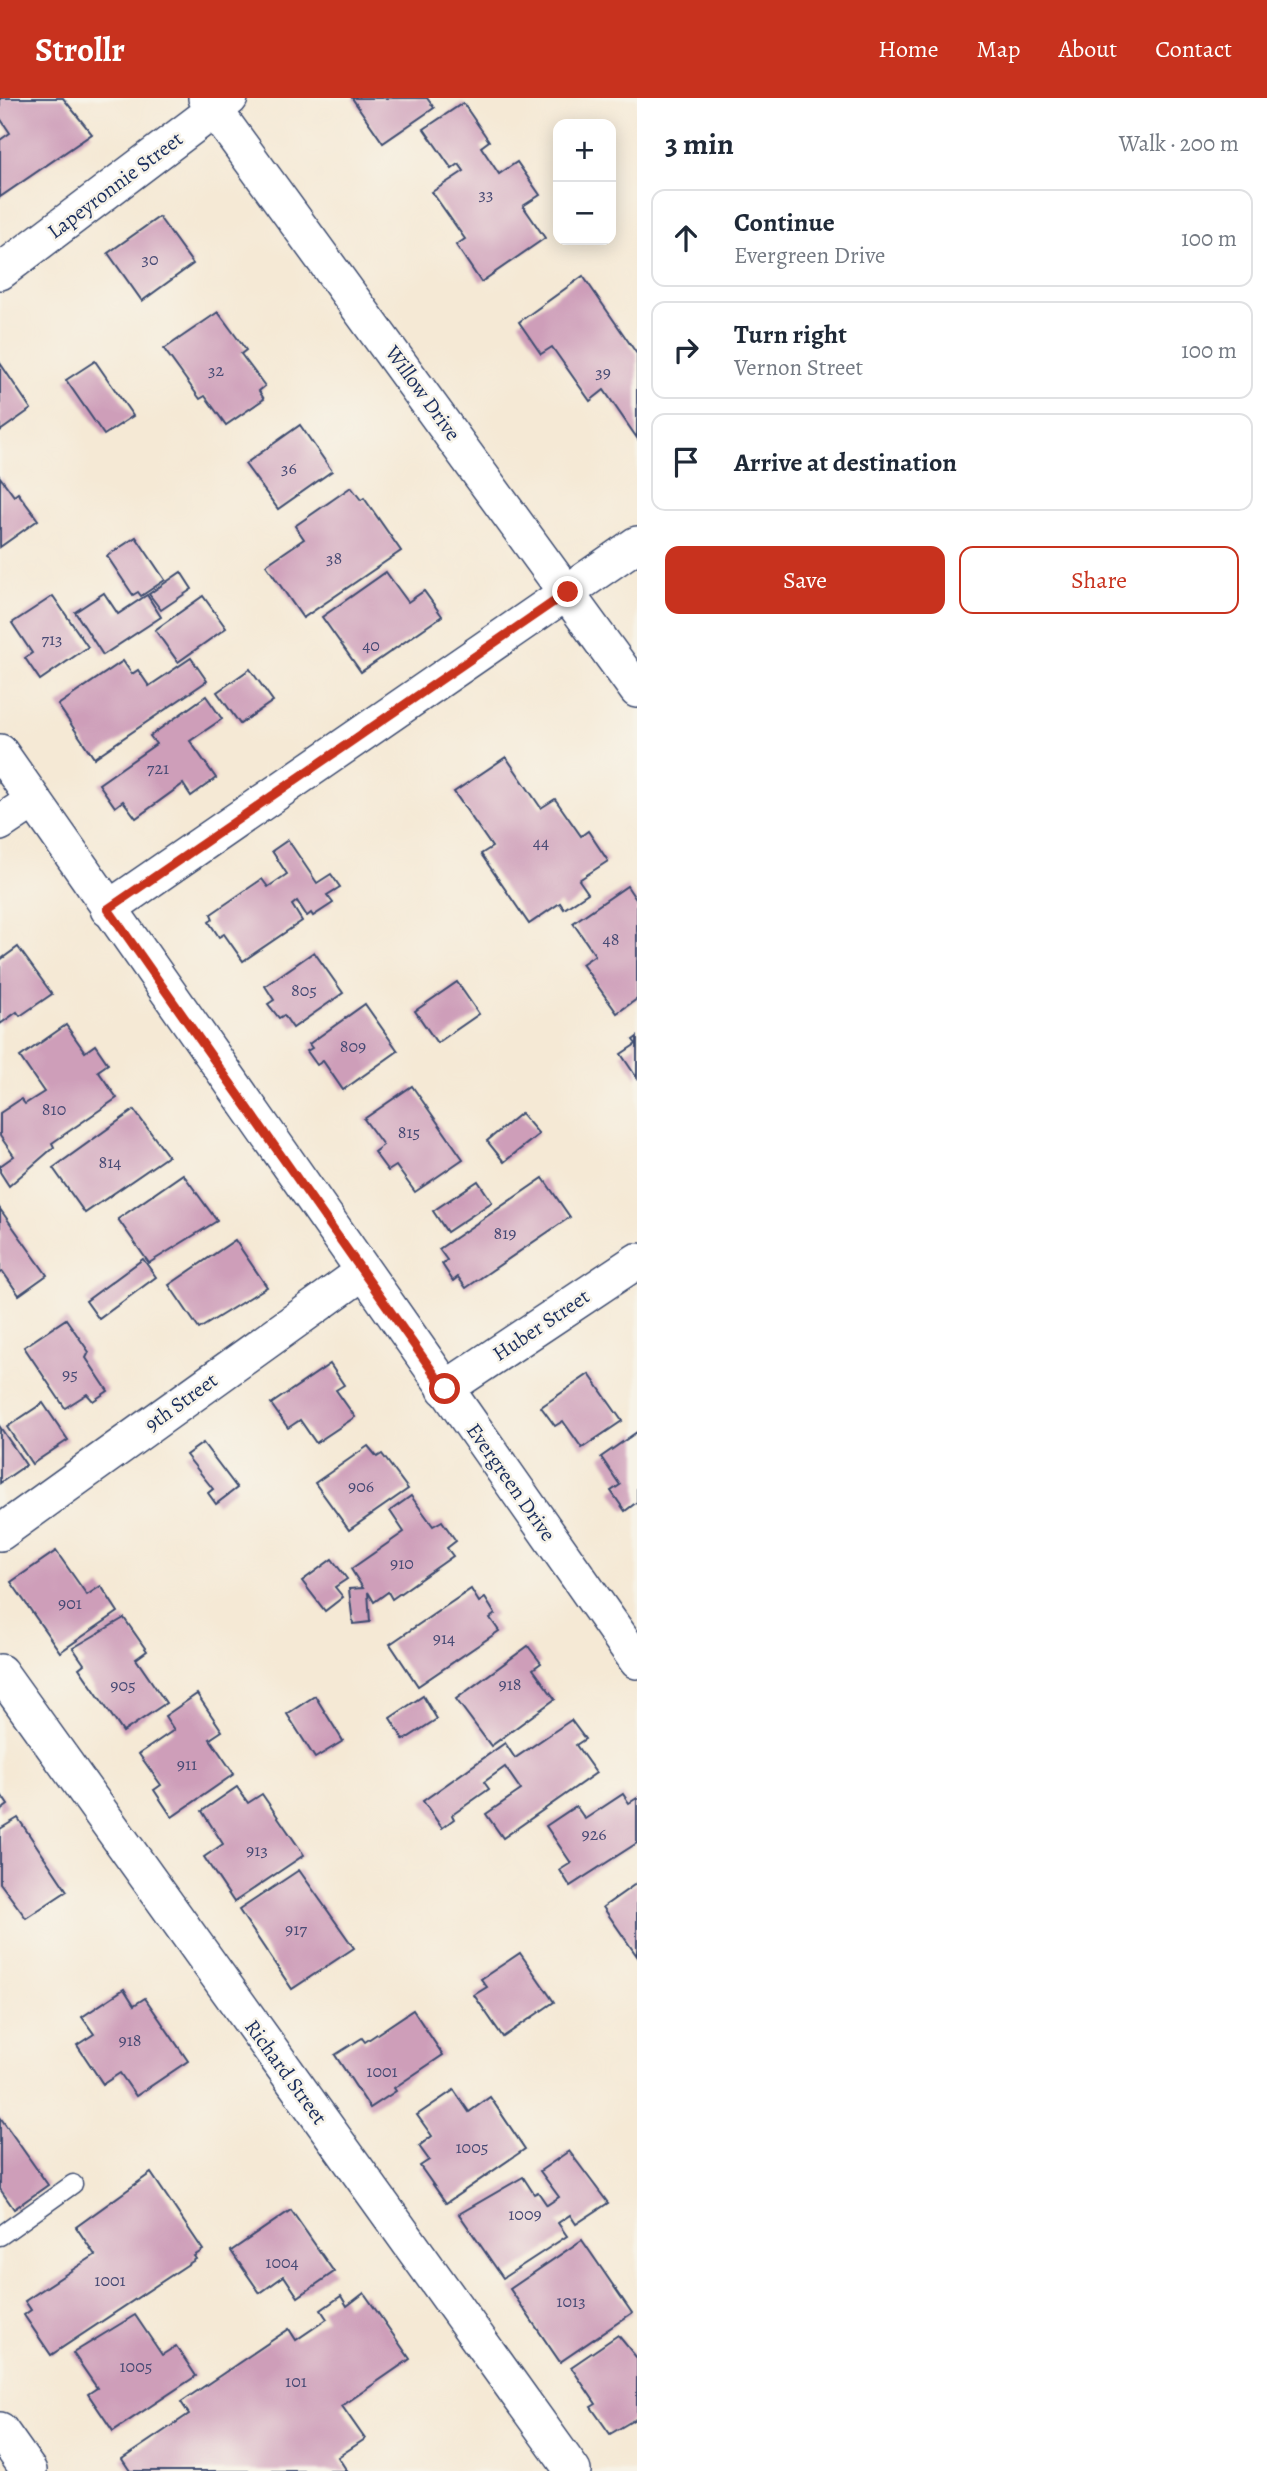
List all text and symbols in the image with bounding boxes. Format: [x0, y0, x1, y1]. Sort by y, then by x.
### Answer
text: Strollr [35, 27, 125, 72]
text: Home [878, 33, 939, 65]
text: Map [977, 33, 1021, 65]
text: About [1059, 33, 1117, 65]
text: Contact [1155, 33, 1232, 65]
map controls [553, 119, 616, 245]
button: + [553, 119, 616, 182]
text: 3 min [665, 124, 734, 164]
street label: Lapeyronnie Street [42, 125, 188, 245]
text: Walk · 200 m [1119, 128, 1239, 159]
house number: 33 [479, 182, 493, 206]
button: − [553, 182, 616, 245]
text: Continue [734, 205, 835, 240]
icon: ahead [667, 219, 705, 257]
text: 100 m [1181, 223, 1237, 254]
text: Evergreen Drive [734, 240, 885, 271]
house number: 30 [141, 247, 159, 271]
text: Turn right [734, 317, 847, 352]
icon: right [667, 331, 705, 369]
text: 100 m [1181, 335, 1237, 366]
street label: Willow Drive [378, 339, 467, 446]
text: Vernon Street [734, 352, 863, 383]
house number: 32 [208, 358, 224, 382]
house number: 39 [595, 360, 611, 384]
icon: arrive [667, 443, 705, 481]
text: Arrive at destination [734, 445, 957, 480]
house number: 36 [281, 456, 297, 480]
house number: 38 [326, 546, 342, 570]
button: Save [665, 546, 945, 614]
button: Share [959, 546, 1239, 614]
route end [552, 576, 583, 607]
house number: 713 [41, 627, 63, 651]
house number: 40 [362, 633, 380, 657]
house number: 721 [147, 756, 169, 780]
house number: 44 [533, 830, 549, 854]
house number: 48 [603, 927, 619, 951]
house number: 805 [291, 978, 317, 1002]
house number: 809 [340, 1034, 366, 1058]
house number: 810 [42, 1097, 66, 1121]
house number: 815 [398, 1120, 420, 1144]
house number: 814 [98, 1150, 122, 1174]
house number: 819 [493, 1221, 517, 1245]
street label: Huber Street [487, 1282, 595, 1368]
house number: 95 [62, 1362, 78, 1386]
street label: 9th Street [139, 1366, 223, 1438]
route start [429, 1373, 460, 1404]
street label: Evergreen Drive [460, 1417, 562, 1547]
house number: 906 [348, 1474, 374, 1498]
house number: 910 [390, 1551, 414, 1575]
house number: 901 [58, 1591, 82, 1615]
house number: 914 [433, 1626, 455, 1650]
house number: 918 [498, 1672, 522, 1696]
house number: 905 [110, 1673, 136, 1697]
house number: 911 [177, 1752, 197, 1776]
house number: 926 [581, 1822, 607, 1846]
house number: 913 [246, 1838, 268, 1862]
house number: 917 [285, 1917, 307, 1941]
street label: Richard Street [238, 2014, 334, 2130]
house number: 918 [118, 2028, 142, 2052]
house number: 1001 [366, 2059, 398, 2083]
house number: 1005 [455, 2135, 489, 2159]
house number: 1009 [508, 2202, 542, 2226]
house number: 1004 [265, 2250, 299, 2274]
house number: 1001 [94, 2268, 126, 2292]
house number: 1013 [556, 2289, 586, 2313]
house number: 1005 [119, 2354, 153, 2378]
house number: 101 [285, 2369, 307, 2393]

